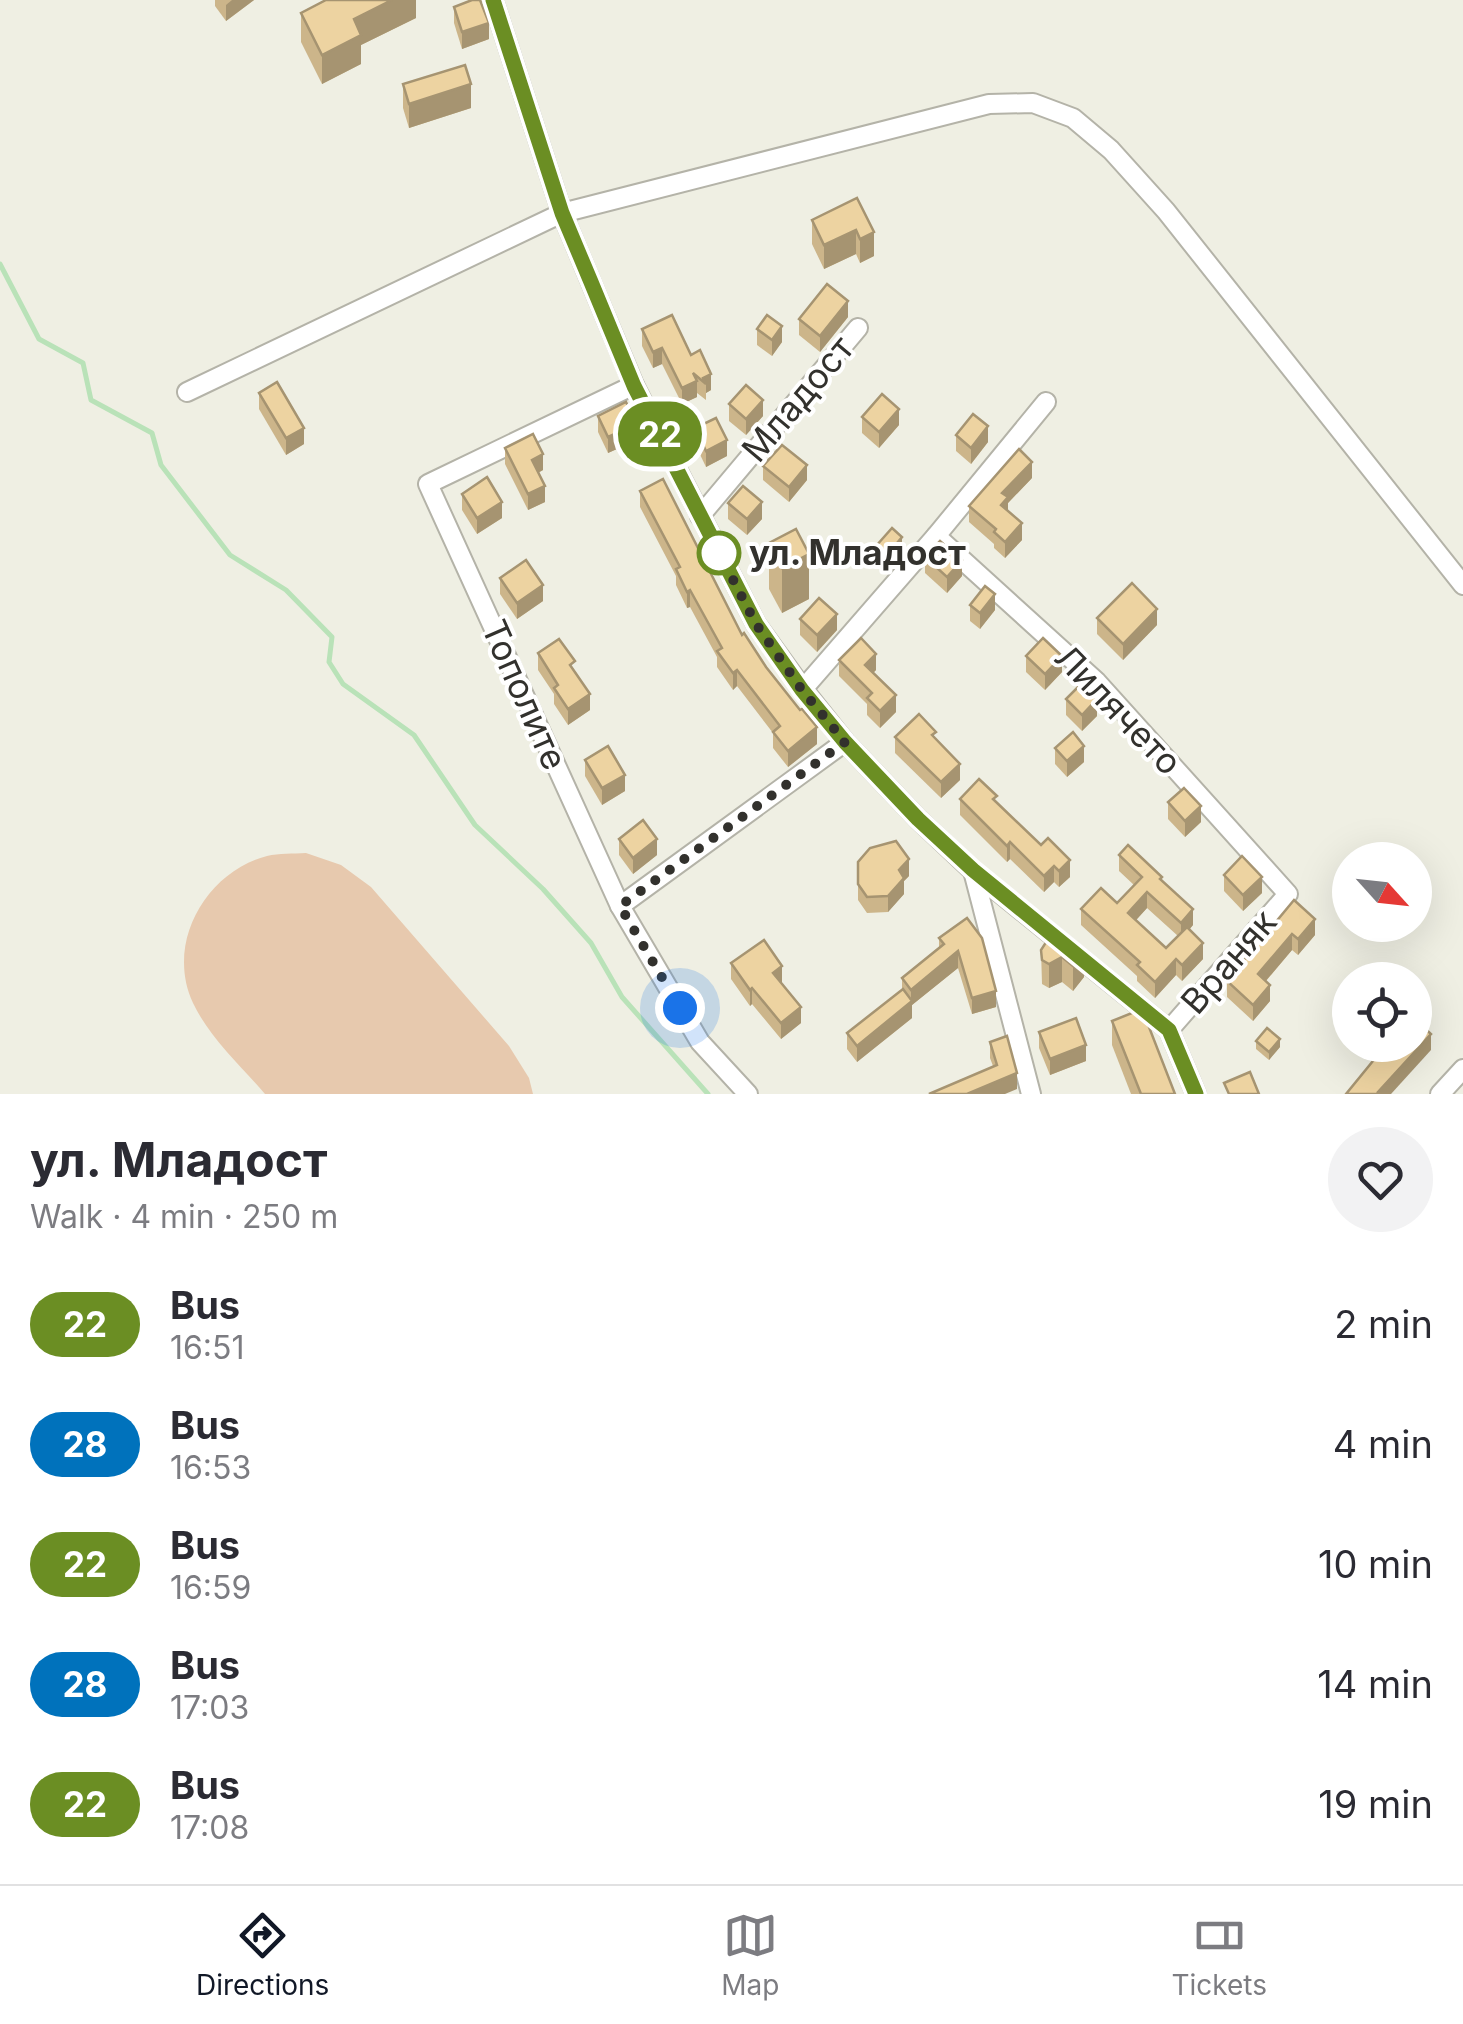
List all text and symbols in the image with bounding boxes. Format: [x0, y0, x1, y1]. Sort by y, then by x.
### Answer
street label: Младост [733, 327, 862, 470]
line badge: 22 [615, 402, 705, 466]
text: 22 [638, 413, 682, 455]
place label: ул. Младост [749, 531, 966, 573]
marker: ул. Младост [698, 532, 740, 574]
street label: Тополите [473, 613, 577, 776]
street label: Лилячето [1047, 636, 1191, 783]
north arrow [1332, 842, 1432, 942]
map controls [1332, 842, 1432, 1062]
street label: Враняк [1172, 901, 1285, 1022]
button: locate [1332, 962, 1432, 1062]
your location [655, 983, 705, 1033]
button: heart [1328, 1127, 1433, 1232]
text: ул. Младост [30, 1130, 328, 1189]
text: Walk · 4 min · 250 m [30, 1197, 338, 1236]
text: Bus [170, 1282, 240, 1328]
text: 2 min [1334, 1301, 1433, 1347]
text: 22 [63, 1303, 107, 1345]
text: 16:51 [170, 1328, 245, 1367]
text: Bus [170, 1402, 240, 1448]
text: 4 min [1333, 1421, 1433, 1467]
text: 28 [63, 1423, 107, 1465]
text: 16:53 [170, 1448, 251, 1487]
text: Bus [170, 1522, 240, 1568]
text: 10 min [1318, 1541, 1433, 1587]
text: 22 [63, 1543, 107, 1585]
text: 16:59 [170, 1568, 251, 1607]
text: Bus [170, 1642, 240, 1688]
text: 14 min [1317, 1661, 1433, 1707]
text: 28 [63, 1663, 107, 1705]
text: 17:03 [170, 1688, 249, 1727]
text: Bus [170, 1762, 240, 1808]
text: 19 min [1318, 1781, 1433, 1827]
text: 22 [63, 1783, 107, 1825]
text: 17:08 [170, 1808, 249, 1847]
tab: Directions [196, 1908, 329, 2002]
tab: Map [721, 1908, 779, 2002]
tab: Tickets [1171, 1908, 1267, 2002]

